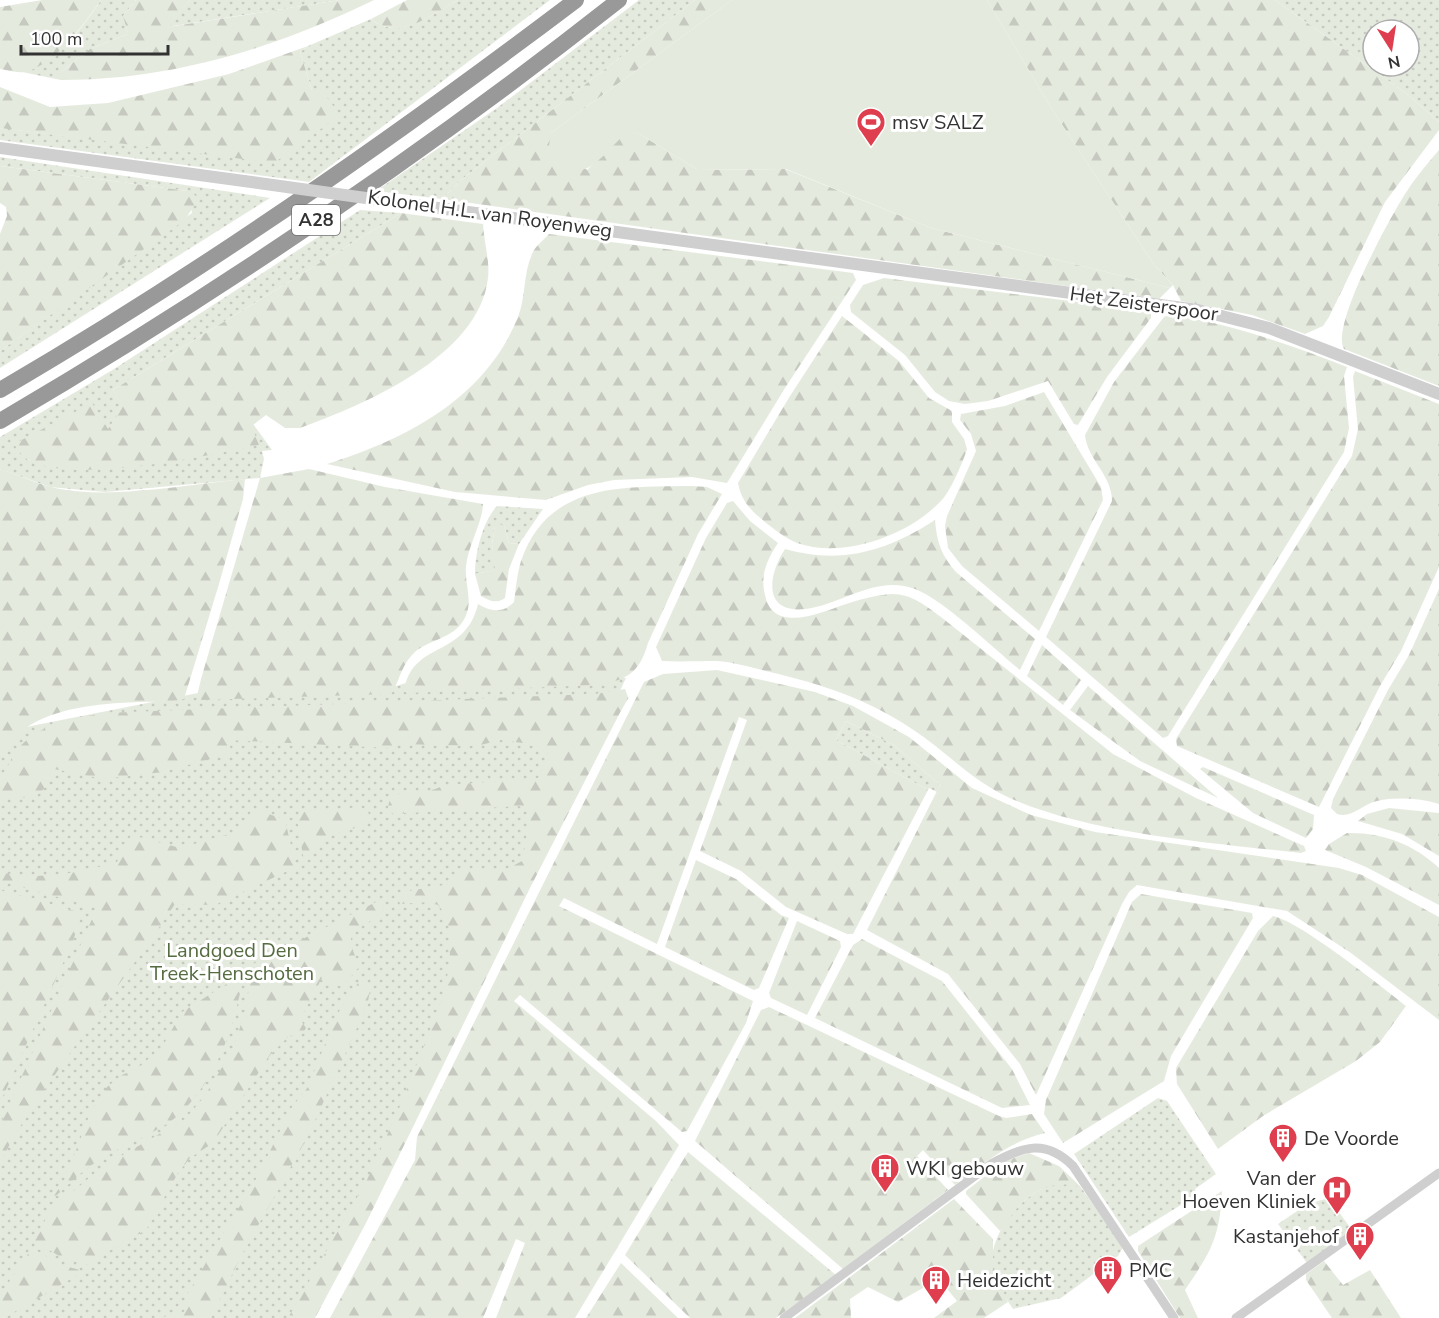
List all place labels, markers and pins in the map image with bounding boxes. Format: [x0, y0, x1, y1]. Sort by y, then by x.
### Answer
sports icon: msv SALZ [855, 106, 887, 148]
place label: msv SALZ [892, 109, 984, 136]
building icon: De Voorde [1267, 1122, 1299, 1164]
place label: De Voorde [1304, 1125, 1399, 1152]
building icon: WKI gebouw [869, 1152, 901, 1194]
place label: WKI gebouw [906, 1155, 1024, 1182]
place label: Van der Hoeven Kliniek [1182, 1165, 1317, 1215]
hospital icon: Van der Hoeven Kliniek [1321, 1174, 1353, 1216]
building icon: Kastanjehof [1344, 1220, 1376, 1262]
place label: Kastanjehof [1233, 1223, 1339, 1250]
building icon: PMC [1092, 1254, 1124, 1296]
place label: PMC [1129, 1257, 1172, 1284]
building icon: Heidezicht [920, 1264, 952, 1306]
place label: Heidezicht [957, 1267, 1052, 1294]

